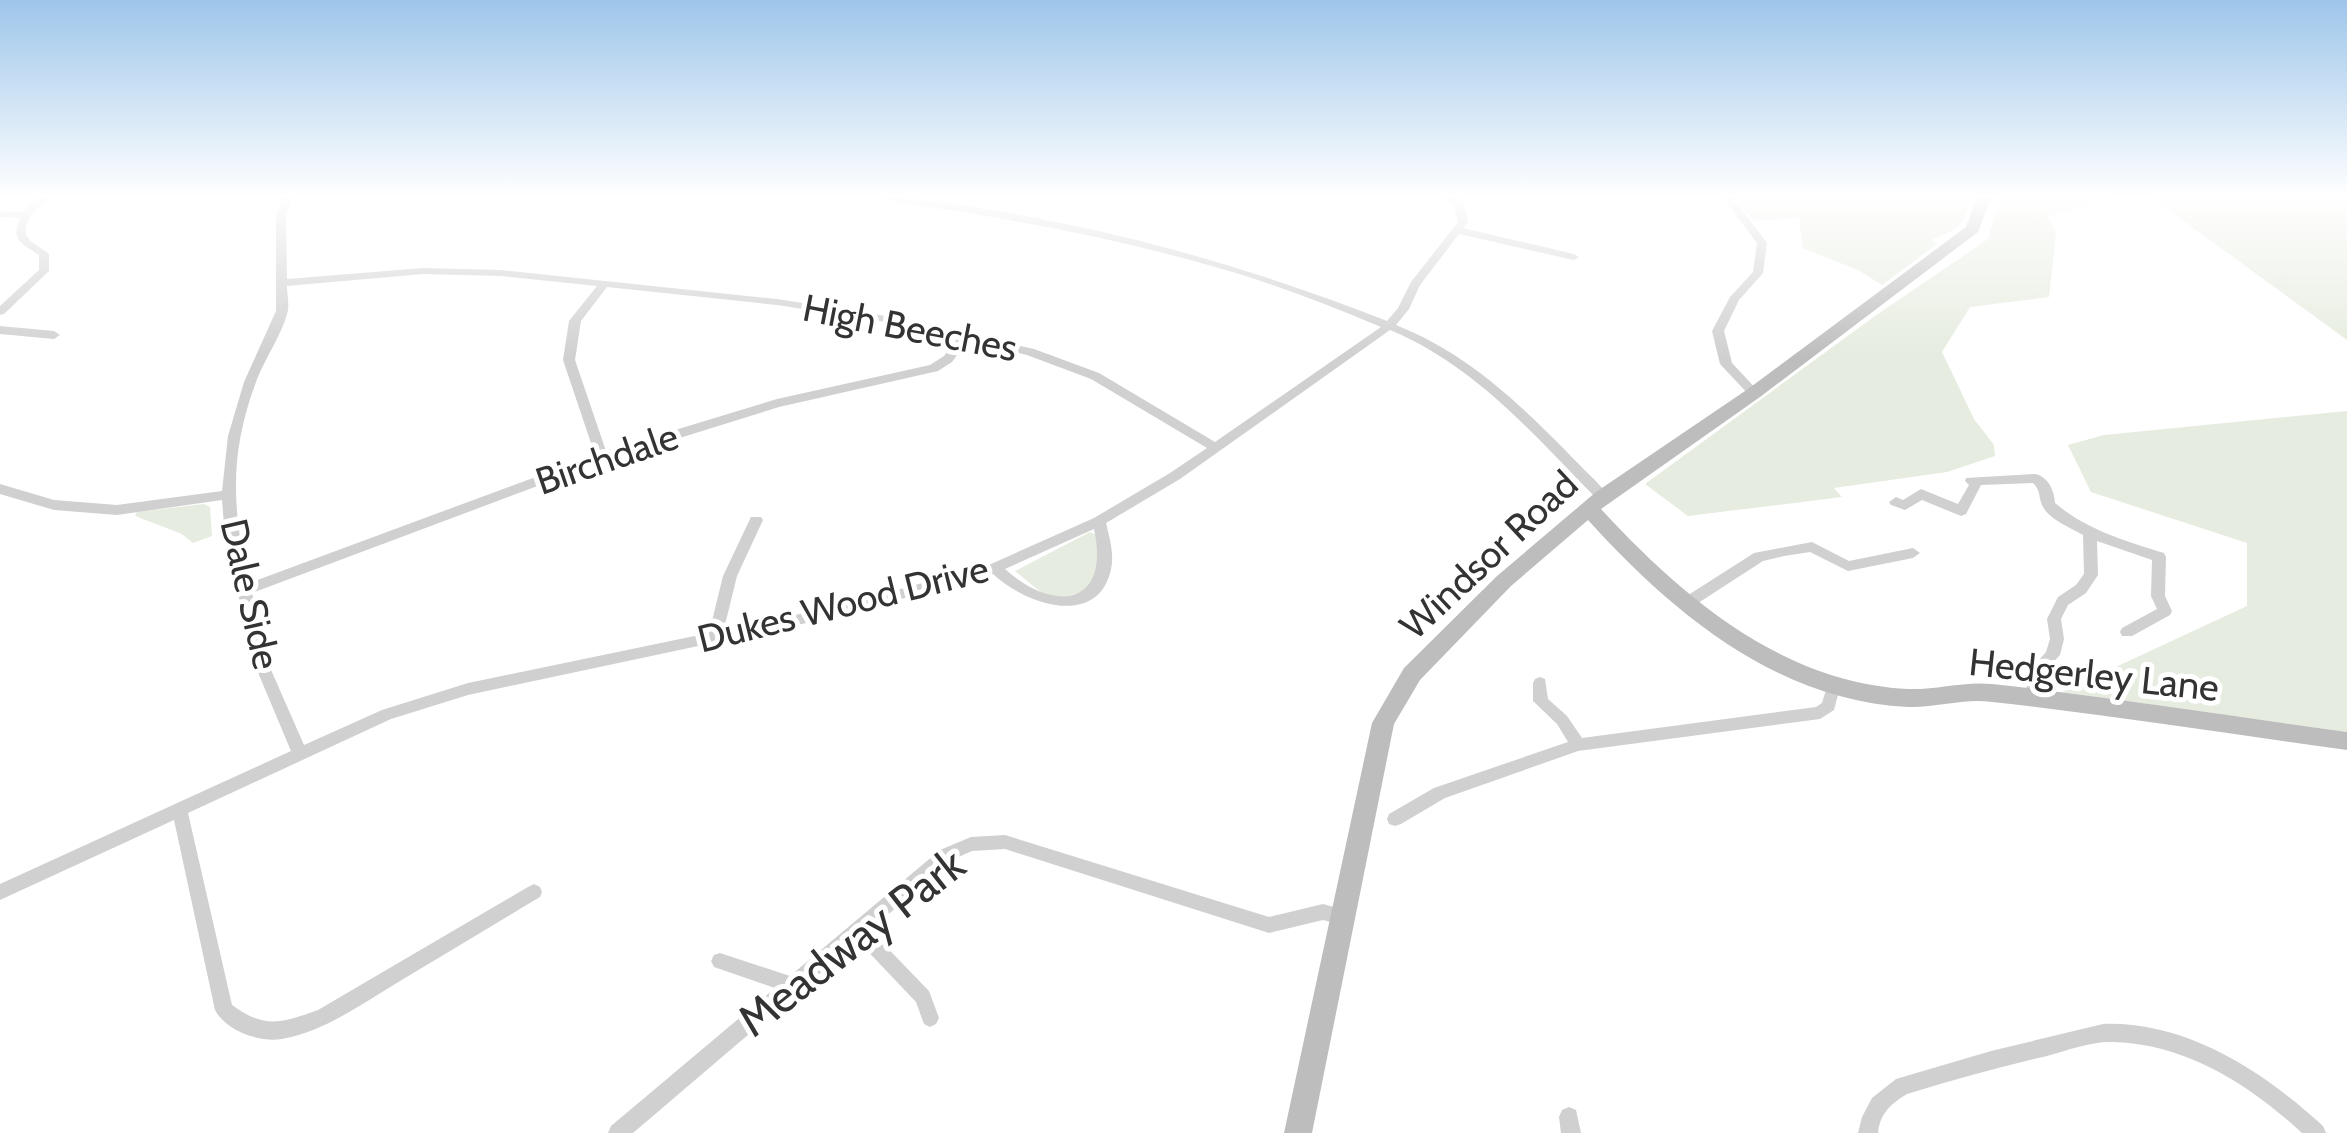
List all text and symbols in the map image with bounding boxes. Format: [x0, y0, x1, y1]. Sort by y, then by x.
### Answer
street label: High Beeches [799, 284, 1021, 371]
street label: Birchdale [529, 412, 684, 505]
street label: Windsor Road [1390, 460, 1587, 649]
street label: Dale Side [210, 514, 291, 674]
street label: Dukes Wood Drive [692, 545, 993, 662]
street label: Hedgerley Lane [1967, 638, 2221, 711]
street label: Meadway Park [727, 836, 976, 1047]

